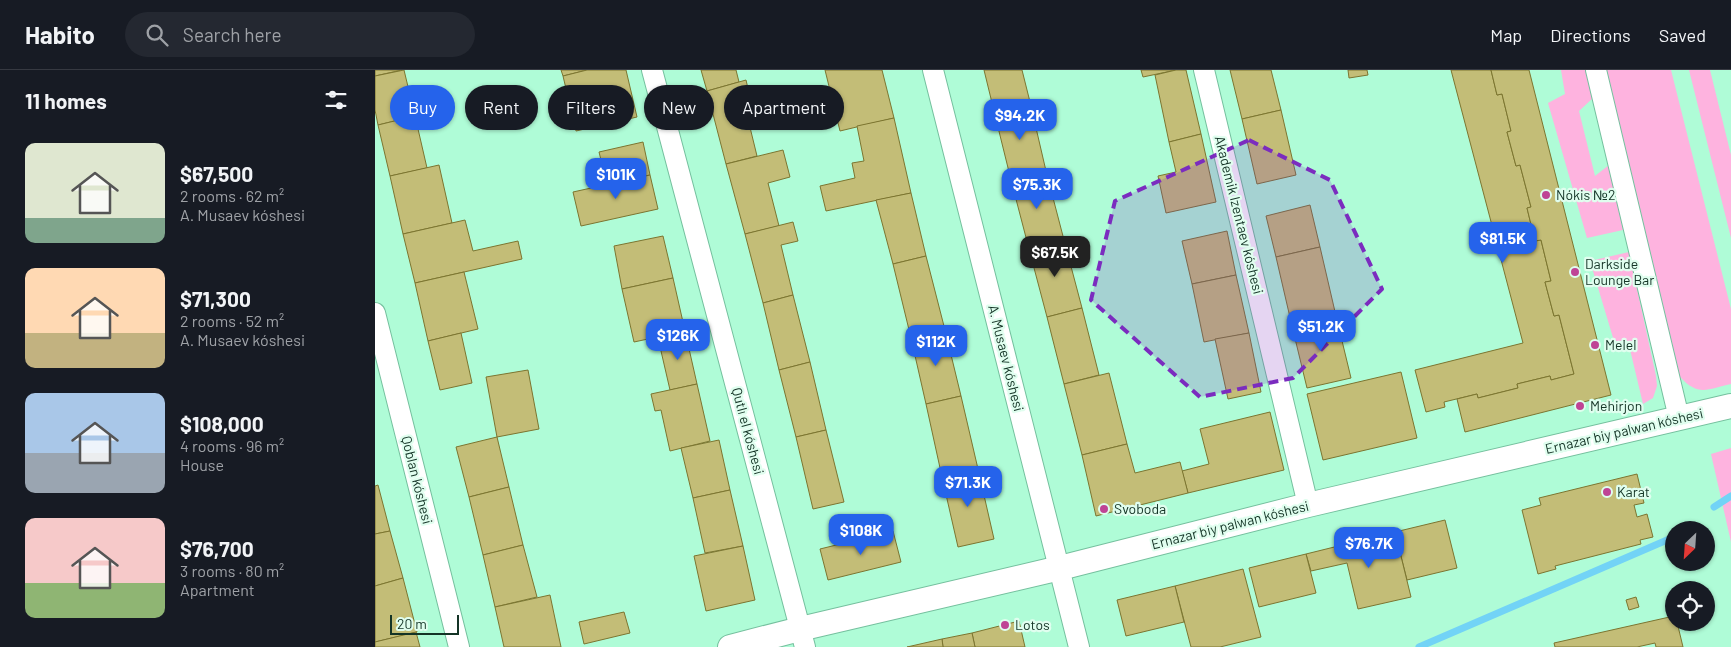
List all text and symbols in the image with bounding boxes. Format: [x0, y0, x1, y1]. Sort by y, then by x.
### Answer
search box [125, 12, 475, 57]
text: Habito [25, 20, 95, 49]
icon: search [143, 21, 171, 49]
text: Search here [183, 23, 282, 46]
text: Map [1490, 24, 1522, 46]
text: Directions [1550, 24, 1631, 46]
text: Saved [1659, 24, 1706, 46]
chip: Buy [390, 85, 455, 130]
chip: Rent [465, 85, 538, 130]
chip: Filters [548, 85, 634, 130]
chip: New [644, 85, 714, 130]
chip: Apartment [724, 85, 844, 130]
icon: filters [322, 86, 350, 114]
text: 11 homes [25, 88, 107, 113]
pin: $94.2K [979, 98, 1061, 141]
text: $94.2K [995, 105, 1045, 124]
street label: Akademik Izentaev kóshesi [1212, 134, 1267, 296]
pin: $101K [581, 158, 651, 200]
text: $67,500 [180, 161, 253, 186]
icon: home [65, 163, 125, 223]
text: $101K [596, 164, 636, 183]
pin: $75.3K [996, 168, 1078, 210]
text: $75.3K [1013, 174, 1061, 193]
text: 2 rooms · 62 m² [180, 186, 284, 205]
place label: Nókis №2 [1556, 186, 1616, 203]
marker: Nókis №2 [1540, 189, 1552, 201]
text: A. Musaev kóshesi [180, 205, 305, 224]
pin: $81.5K [1462, 222, 1544, 264]
text: $81.5K [1480, 228, 1526, 247]
pin: $67.5K [1014, 236, 1096, 278]
text: $67.5K [1031, 242, 1079, 261]
place label: Darkside Lounge Bar [1585, 255, 1654, 288]
marker: Darkside Lounge Bar [1569, 266, 1581, 278]
text: $71,300 [180, 286, 251, 311]
icon: home [65, 288, 125, 348]
street label: A. Musaev kóshesi [985, 303, 1028, 413]
pin: $51.2K [1280, 310, 1362, 352]
text: 2 rooms · 52 m² [180, 311, 284, 330]
text: $51.2K [1298, 316, 1344, 335]
pin: $126K [643, 318, 713, 361]
pin: $112K [901, 324, 971, 367]
text: $126K [657, 325, 699, 344]
text: A. Musaev kóshesi [180, 330, 305, 349]
text: $112K [916, 331, 956, 350]
place label: Melel [1605, 336, 1636, 353]
marker: Melel [1589, 339, 1601, 351]
street label: Qutlı el kóshesi [729, 386, 768, 476]
place label: Mehirjon [1590, 397, 1642, 414]
marker: Mehirjon [1574, 400, 1586, 412]
street label: Ernazar biy palwan kóshesi [1543, 404, 1705, 457]
text: $108,000 [180, 411, 264, 436]
icon: home [65, 413, 125, 473]
street label: Qoblan kóshesi [398, 434, 437, 526]
text: 4 rooms · 96 m² [180, 436, 284, 455]
text: House [180, 455, 224, 474]
pin: $71.3K [927, 466, 1009, 508]
text: $71.3K [945, 472, 991, 491]
place label: Karat [1617, 483, 1650, 500]
marker: Karat [1601, 486, 1613, 498]
street label: Ernazar biy palwan kóshesi [1149, 497, 1310, 552]
place label: Svoboda [1114, 500, 1166, 517]
marker: Svoboda [1098, 503, 1110, 515]
pin: $108K [826, 514, 896, 556]
text: $108K [840, 520, 882, 539]
north arrow [1665, 521, 1715, 571]
map controls [1665, 521, 1715, 631]
pin: $76.7K [1328, 526, 1410, 569]
text: $76.7K [1345, 533, 1393, 552]
text: $76,700 [180, 536, 254, 561]
icon: home [65, 538, 125, 598]
text: 3 rooms · 80 m² [180, 561, 284, 580]
text: Apartment [180, 580, 255, 599]
button: locate [1665, 581, 1715, 631]
scale bar [390, 612, 459, 635]
text: 20 m [397, 615, 427, 632]
place label: Lotos [1015, 616, 1050, 633]
marker: Lotos [999, 619, 1011, 631]

